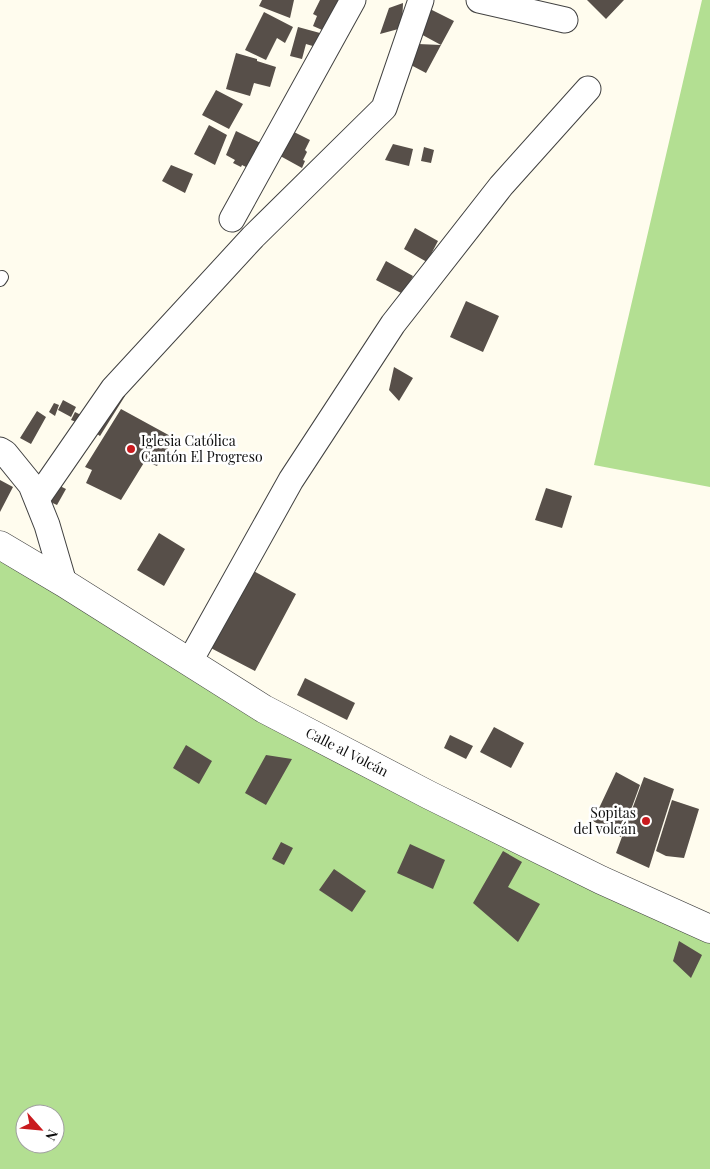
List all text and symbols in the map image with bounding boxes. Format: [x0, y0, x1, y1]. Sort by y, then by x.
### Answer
place label: Iglesia Católica Cantón El Progreso [141, 431, 263, 466]
marker: Iglesia Católica Cantón El Progreso [125, 443, 137, 455]
street label: Calle al Volcán [303, 723, 392, 781]
place label: Sopitas del volcán [573, 803, 637, 838]
marker: Sopitas del volcán [640, 815, 652, 827]
north arrow [15, 1104, 65, 1154]
text: N [41, 1126, 63, 1144]

